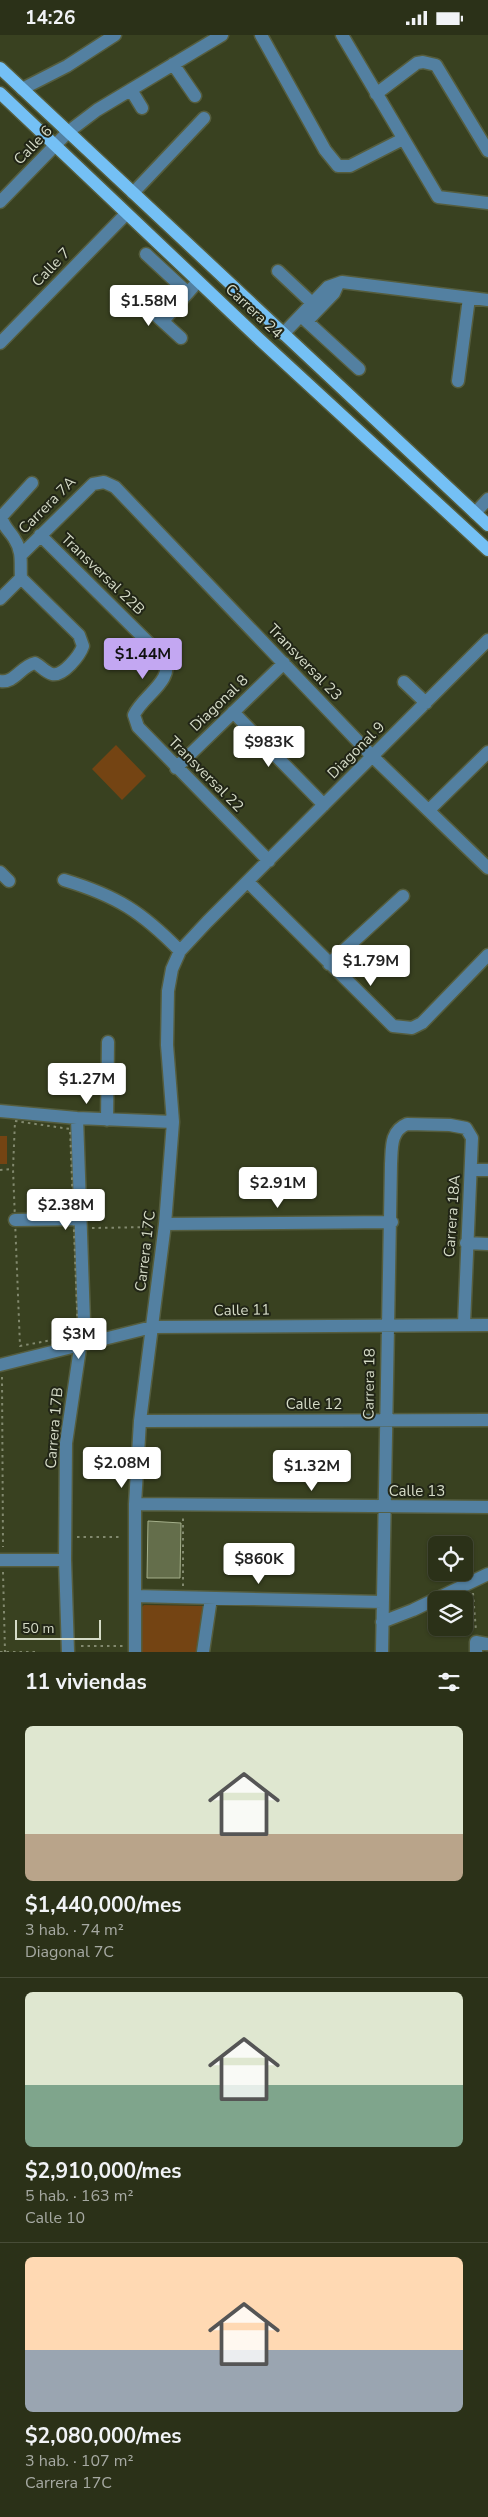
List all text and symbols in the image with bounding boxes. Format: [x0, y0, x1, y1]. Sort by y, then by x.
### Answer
text: 14:26 [25, 5, 75, 31]
street label: Calle 6 [9, 121, 57, 169]
street label: Calle 7 [27, 243, 75, 291]
street label: Carrera 24 [221, 279, 287, 343]
pin: $1.58M [108, 285, 190, 327]
text: $1.58M [121, 290, 177, 312]
street label: Carrera 7A [14, 472, 80, 538]
street label: Transversal 22B [57, 529, 149, 619]
street label: Transversal 23 [263, 619, 347, 705]
pin: $1.44M [102, 637, 184, 680]
text: $1.44M [115, 643, 171, 665]
street label: Diagonal 8 [186, 670, 252, 736]
street label: Diagonal 9 [323, 717, 389, 783]
pin: $983K [234, 725, 304, 768]
text: $983K [244, 731, 294, 753]
street label: Transversal 22 [164, 732, 248, 816]
pin: $1.79M [330, 945, 412, 987]
text: $1.79M [343, 950, 399, 972]
pin: $1.27M [46, 1063, 128, 1105]
text: $1.27M [59, 1068, 115, 1090]
pin: $2.91M [237, 1167, 319, 1209]
text: $2.91M [250, 1172, 306, 1194]
street label: Carrera 18A [439, 1174, 465, 1258]
pin: $2.38M [25, 1189, 107, 1231]
text: $2.38M [38, 1194, 94, 1216]
street label: Carrera 17C [130, 1209, 160, 1293]
street label: Calle 11 [214, 1300, 270, 1320]
pin: $3M [55, 1317, 103, 1360]
text: $3M [62, 1323, 96, 1345]
street label: Carrera 18 [358, 1348, 380, 1420]
street label: Carrera 17B [40, 1386, 68, 1470]
street label: Calle 12 [286, 1394, 342, 1414]
pin: $2.08M [81, 1447, 163, 1489]
pin: $1.32M [271, 1449, 353, 1492]
text: $2.08M [94, 1452, 150, 1474]
text: $1.32M [284, 1455, 340, 1477]
street label: Calle 13 [389, 1481, 445, 1501]
map controls [428, 1536, 473, 1636]
button: locate [428, 1536, 473, 1581]
pin: $860K [224, 1543, 294, 1585]
text: $860K [234, 1548, 284, 1570]
button: layers [428, 1591, 473, 1636]
scale bar [15, 1617, 101, 1640]
text: 50 m [22, 1619, 54, 1638]
text: 11 viviendas [25, 1668, 147, 1696]
icon: filters [435, 1668, 463, 1696]
icon: home [199, 1759, 289, 1849]
text: $1,440,000/mes [25, 1891, 182, 1919]
text: 3 hab. · 74 m² [25, 1919, 124, 1941]
text: Diagonal 7C [25, 1941, 114, 1963]
icon: home [199, 2024, 289, 2114]
text: $2,910,000/mes [25, 2157, 182, 2185]
text: 5 hab. · 163 m² [25, 2185, 133, 2207]
text: Calle 10 [25, 2207, 85, 2229]
icon: home [199, 2289, 289, 2379]
text: $2,080,000/mes [25, 2422, 182, 2450]
text: 3 hab. · 107 m² [25, 2450, 133, 2472]
text: Carrera 17C [25, 2472, 112, 2494]

